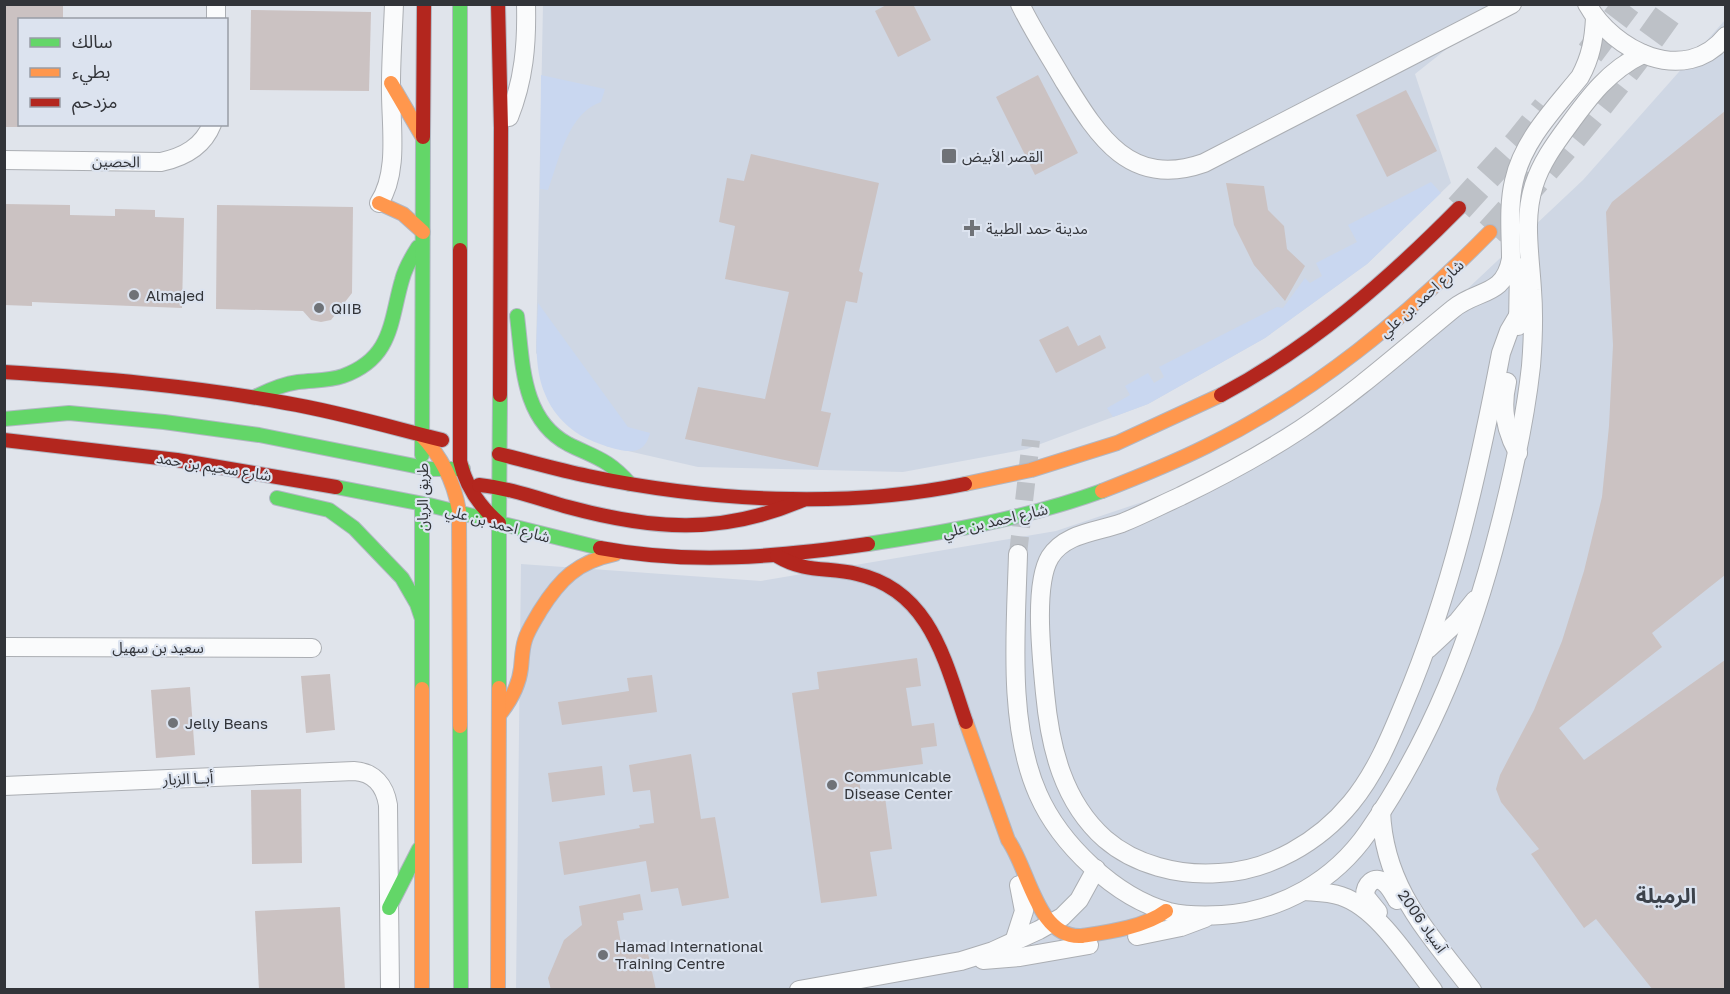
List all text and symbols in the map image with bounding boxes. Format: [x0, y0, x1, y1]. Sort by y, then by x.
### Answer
legend [18, 18, 228, 126]
text: سالك [72, 30, 113, 52]
text: بطيء [72, 60, 110, 85]
text: مزدحم [72, 90, 117, 115]
marker: القصر الأبيض [940, 147, 958, 165]
place label: القصر الأبيض [962, 147, 1043, 166]
street label: الحصين [92, 152, 140, 171]
marker: مدينة حمد الطبية [963, 219, 981, 237]
place label: مدينة حمد الطبية [986, 219, 1088, 237]
street label: شارع احمد بن علي [1375, 255, 1470, 344]
place label: Almajed [146, 286, 204, 304]
marker: Almajed [127, 288, 141, 302]
place label: QIIB [331, 299, 362, 317]
marker: QIIB [312, 301, 326, 315]
street label: شارع سحيم بن حمد [155, 448, 273, 488]
street label: طريق الريان [413, 463, 433, 531]
street label: شارع احمد بن علي [941, 499, 1051, 545]
street label: شارع احمد بن علي [443, 500, 553, 550]
street label: سعيد بن سهيل [112, 638, 204, 657]
place label: Jelly Beans [185, 714, 268, 732]
marker: Jelly Beans [166, 716, 180, 730]
place label: Communicable Disease Center [844, 767, 953, 802]
street label: أبــا الزبار [161, 768, 214, 789]
marker: Communicable Disease Center [825, 778, 839, 792]
district label: الرميلة [1636, 882, 1696, 908]
street label: آسياد 2006 [1395, 886, 1452, 956]
place label: Hamad International Training Centre [615, 937, 763, 972]
marker: Hamad International Training Centre [596, 948, 610, 962]

